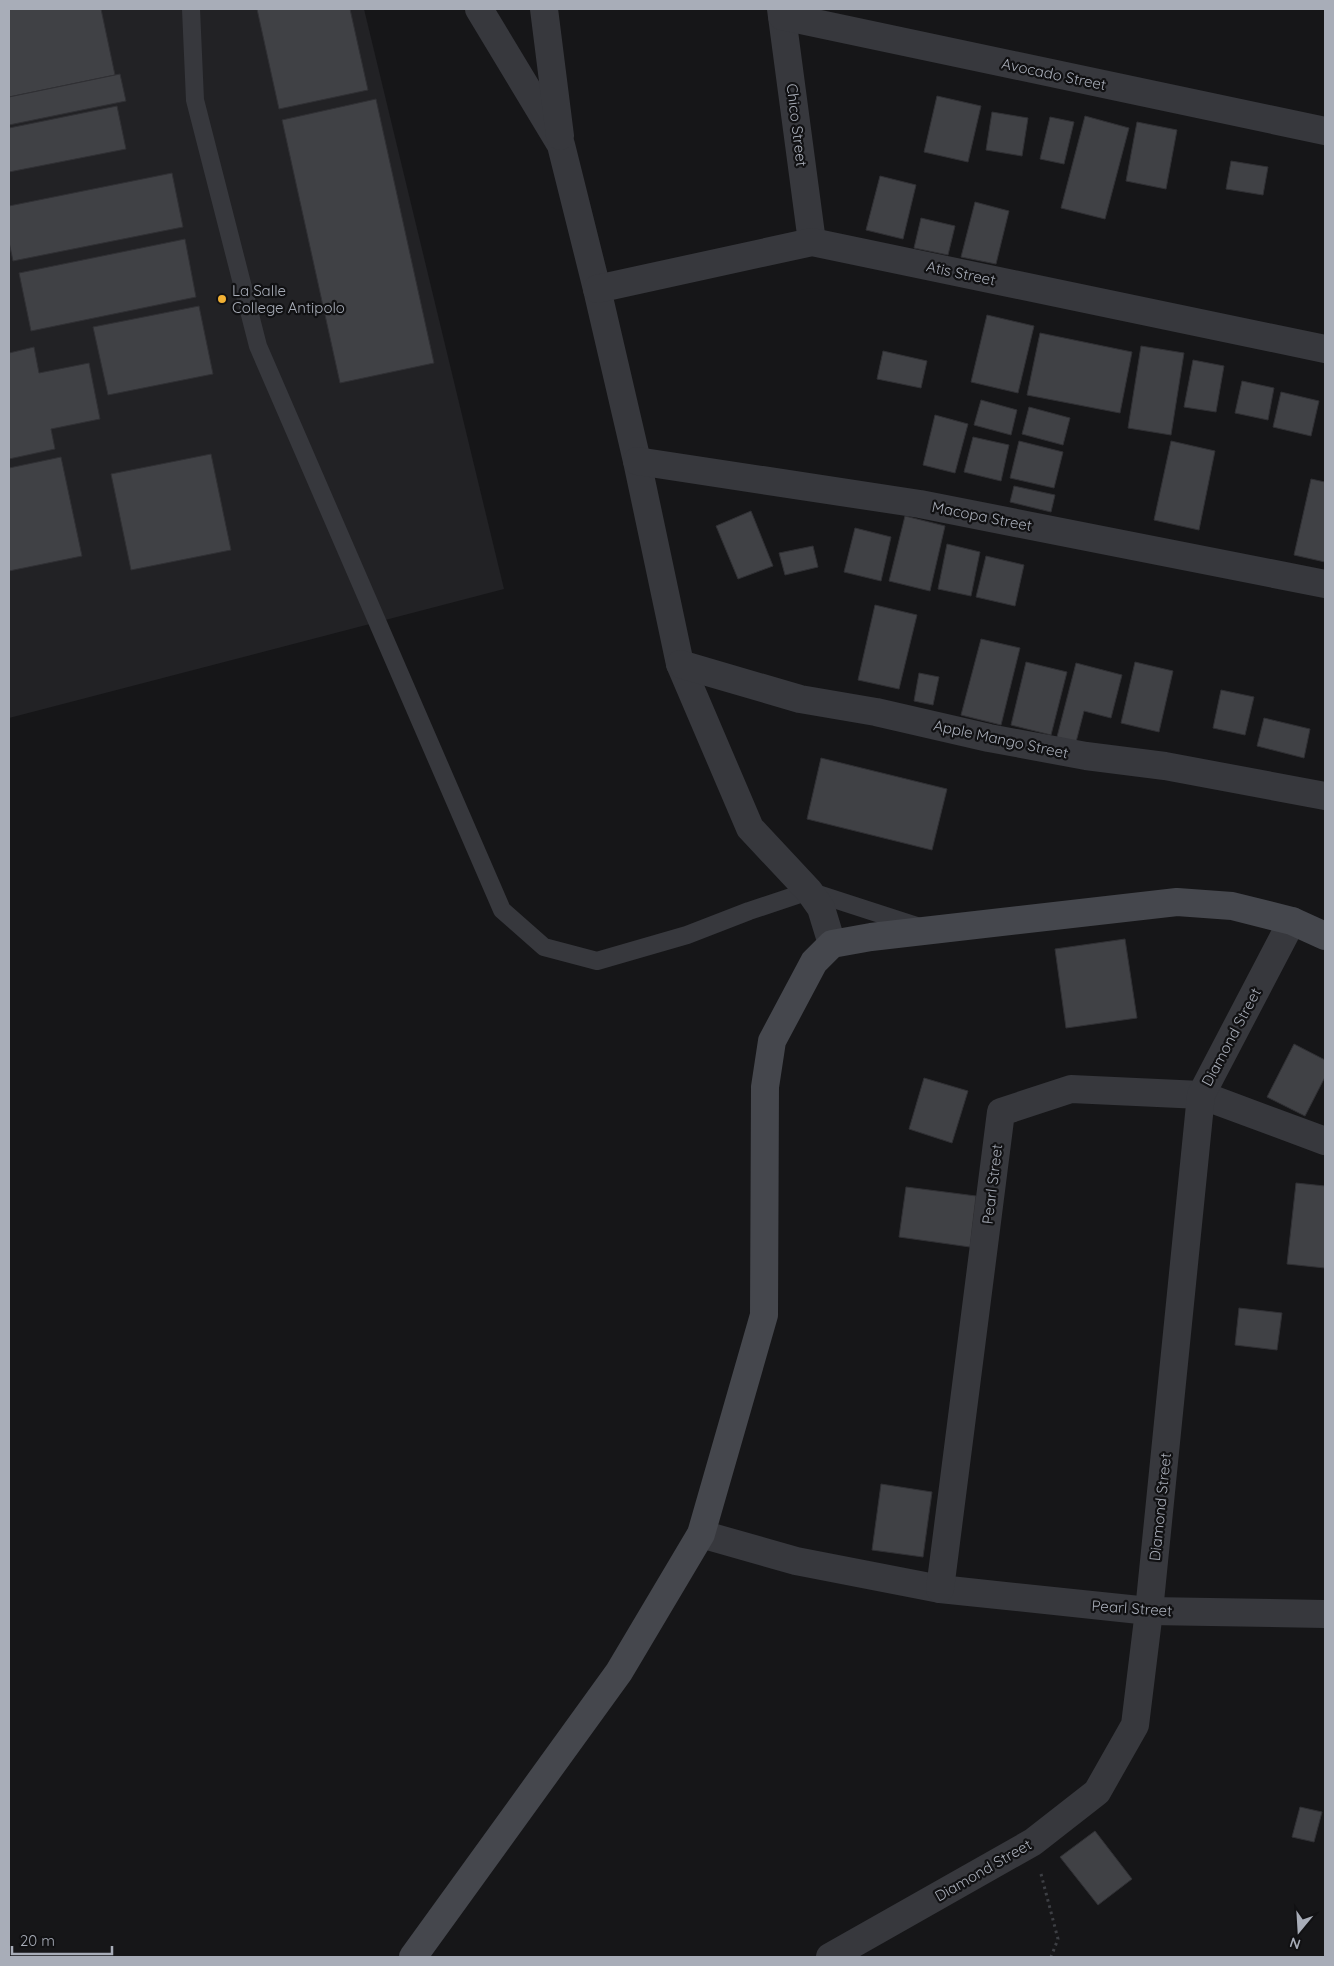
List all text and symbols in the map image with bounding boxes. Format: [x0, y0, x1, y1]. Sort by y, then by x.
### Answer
street label: Avocado Street [1000, 54, 1108, 94]
street label: Chico Street [782, 82, 812, 168]
street label: Atis Street [925, 256, 997, 290]
place label: La Salle College Antipolo [232, 281, 345, 317]
marker: La Salle College Antipolo [216, 293, 228, 305]
street label: Macopa Street [930, 497, 1034, 535]
street label: Apple Mango Street [932, 715, 1070, 763]
street label: Diamond Street [1197, 985, 1265, 1089]
street label: Pearl Street [978, 1143, 1006, 1225]
street label: Diamond Street [1145, 1452, 1175, 1562]
street label: Pearl Street [1091, 1596, 1173, 1620]
street label: Diamond Street [931, 1835, 1035, 1905]
north arrow [1274, 1906, 1324, 1956]
scale bar [12, 1924, 112, 1956]
text: 20 m [20, 1931, 55, 1950]
text: N [1287, 1933, 1303, 1954]

